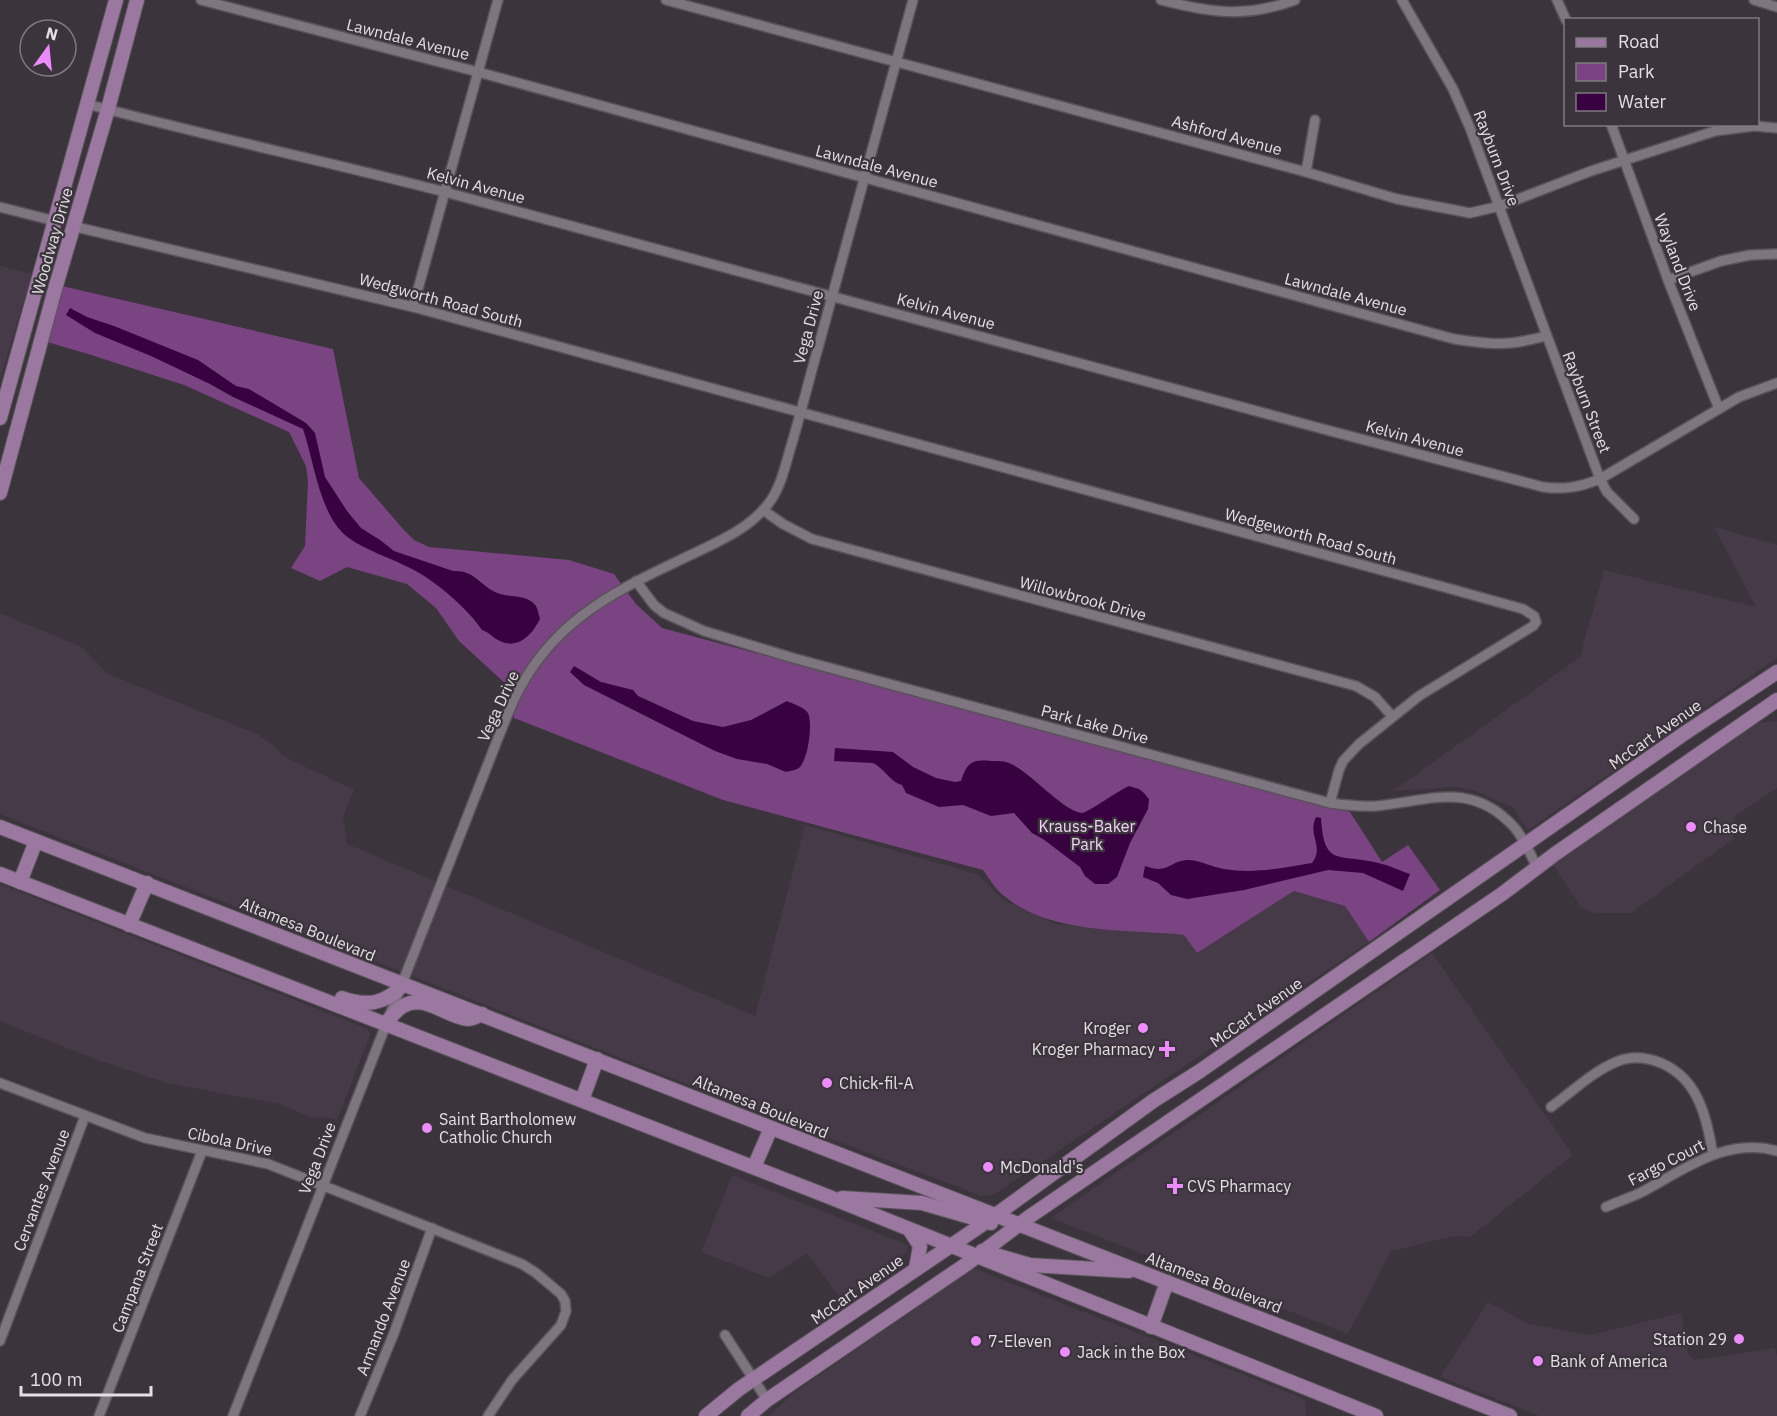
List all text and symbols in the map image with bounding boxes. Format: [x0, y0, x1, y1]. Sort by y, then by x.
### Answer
street label: Lawndale Avenue [344, 14, 472, 64]
north arrow [18, 18, 78, 78]
legend [1564, 18, 1759, 126]
text: N [44, 22, 60, 45]
text: Road [1618, 30, 1659, 53]
text: Park [1618, 60, 1655, 83]
text: Water [1618, 90, 1667, 113]
street label: Rayburn Drive [1470, 107, 1524, 209]
street label: Ashford Avenue [1170, 111, 1285, 159]
street label: Lawndale Avenue [814, 140, 941, 192]
street label: Kelvin Avenue [425, 162, 528, 208]
street label: Woodway Drive [27, 185, 77, 297]
street label: Wayland Drive [1650, 210, 1706, 314]
street label: Wedgworth Road South [357, 268, 525, 332]
street label: Lawndale Avenue [1283, 268, 1410, 320]
street label: Vega Drive [789, 288, 828, 366]
street label: Kelvin Avenue [895, 288, 998, 334]
street label: Rayburn Street [1558, 348, 1616, 456]
street label: Kelvin Avenue [1364, 415, 1467, 461]
street label: Wedgeworth Road South [1223, 503, 1399, 569]
street label: Willowbrook Drive [1017, 571, 1149, 625]
street label: Vega Drive [473, 667, 523, 745]
street label: McCart Avenue [1605, 695, 1705, 773]
street label: Park Lake Drive [1039, 700, 1151, 748]
park label: Krauss-Baker Park [1039, 816, 1136, 854]
place label: Chase [1703, 817, 1747, 837]
marker: Chase [1684, 820, 1698, 834]
street label: Altamesa Boulevard [237, 893, 379, 965]
street label: McCart Avenue [1206, 973, 1306, 1051]
place label: Kroger [1083, 1018, 1131, 1038]
marker: Kroger [1136, 1021, 1150, 1035]
place label: Kroger Pharmacy [1032, 1039, 1155, 1059]
marker: Kroger Pharmacy [1160, 1042, 1174, 1056]
street label: Altamesa Boulevard [690, 1070, 832, 1142]
place label: Chick-fil-A [839, 1073, 914, 1093]
marker: Chick-fil-A [820, 1076, 834, 1090]
place label: Saint Bartholomew Catholic Church [439, 1109, 576, 1147]
street label: Vega Drive [294, 1119, 340, 1197]
marker: Saint Bartholomew Catholic Church [420, 1121, 434, 1135]
street label: Cibola Drive [186, 1122, 274, 1160]
street label: Cervantes Avenue [8, 1126, 74, 1254]
street label: Fargo Court [1624, 1134, 1708, 1190]
place label: McDonald's [1000, 1157, 1084, 1177]
marker: McDonald's [981, 1160, 995, 1174]
place label: CVS Pharmacy [1187, 1176, 1291, 1196]
marker: CVS Pharmacy [1168, 1179, 1182, 1193]
street label: Campana Street [107, 1220, 167, 1336]
street label: Altamesa Boulevard [1143, 1247, 1285, 1317]
street label: McCart Avenue [807, 1250, 907, 1328]
street label: Armando Avenue [352, 1256, 414, 1378]
place label: Station 29 [1653, 1329, 1727, 1349]
place label: 7-Eleven [988, 1331, 1052, 1351]
marker: Station 29 [1732, 1332, 1746, 1346]
marker: 7-Eleven [969, 1334, 983, 1348]
place label: Jack in the Box [1077, 1342, 1185, 1362]
marker: Jack in the Box [1058, 1345, 1072, 1359]
place label: Bank of America [1550, 1351, 1668, 1371]
marker: Bank of America [1531, 1354, 1545, 1368]
scale bar [21, 1359, 152, 1397]
text: 100 m [30, 1368, 82, 1391]

